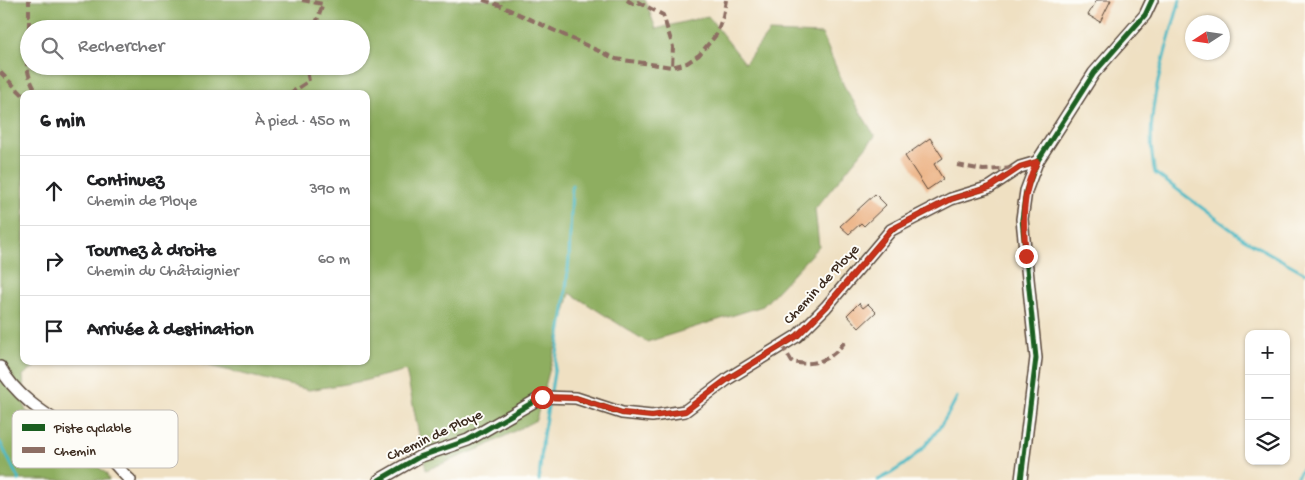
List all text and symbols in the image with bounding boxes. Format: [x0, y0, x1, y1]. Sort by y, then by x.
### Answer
north arrow [1185, 15, 1230, 60]
search box [20, 20, 370, 75]
icon: search [38, 34, 66, 62]
text: Rechercher [78, 36, 164, 59]
text: 6 min [40, 110, 85, 135]
text: À pied · 450 m [255, 113, 350, 132]
text: Continuez [87, 170, 164, 193]
icon: ahead [40, 177, 68, 205]
text: 390 m [309, 181, 350, 200]
text: Chemin de Ploye [87, 193, 197, 212]
text: Tournez à droite [87, 240, 216, 263]
street label: Chemin de Ploye [780, 241, 864, 329]
route end [1015, 245, 1038, 268]
icon: right [40, 247, 68, 275]
text: 60 m [318, 251, 350, 270]
text: Chemin du Châtaignier [87, 263, 239, 282]
icon: arrive [40, 317, 68, 345]
text: Arrivée à destination [87, 319, 253, 342]
map controls [1245, 330, 1290, 465]
button: + [1245, 330, 1290, 375]
button: − [1245, 375, 1290, 420]
route start [531, 386, 554, 409]
street label: Chemin de Ploye [384, 406, 486, 466]
legend [12, 410, 178, 468]
button: layers [1245, 420, 1290, 465]
text: Piste cyclable [53, 421, 132, 438]
text: Chemin [54, 444, 96, 461]

